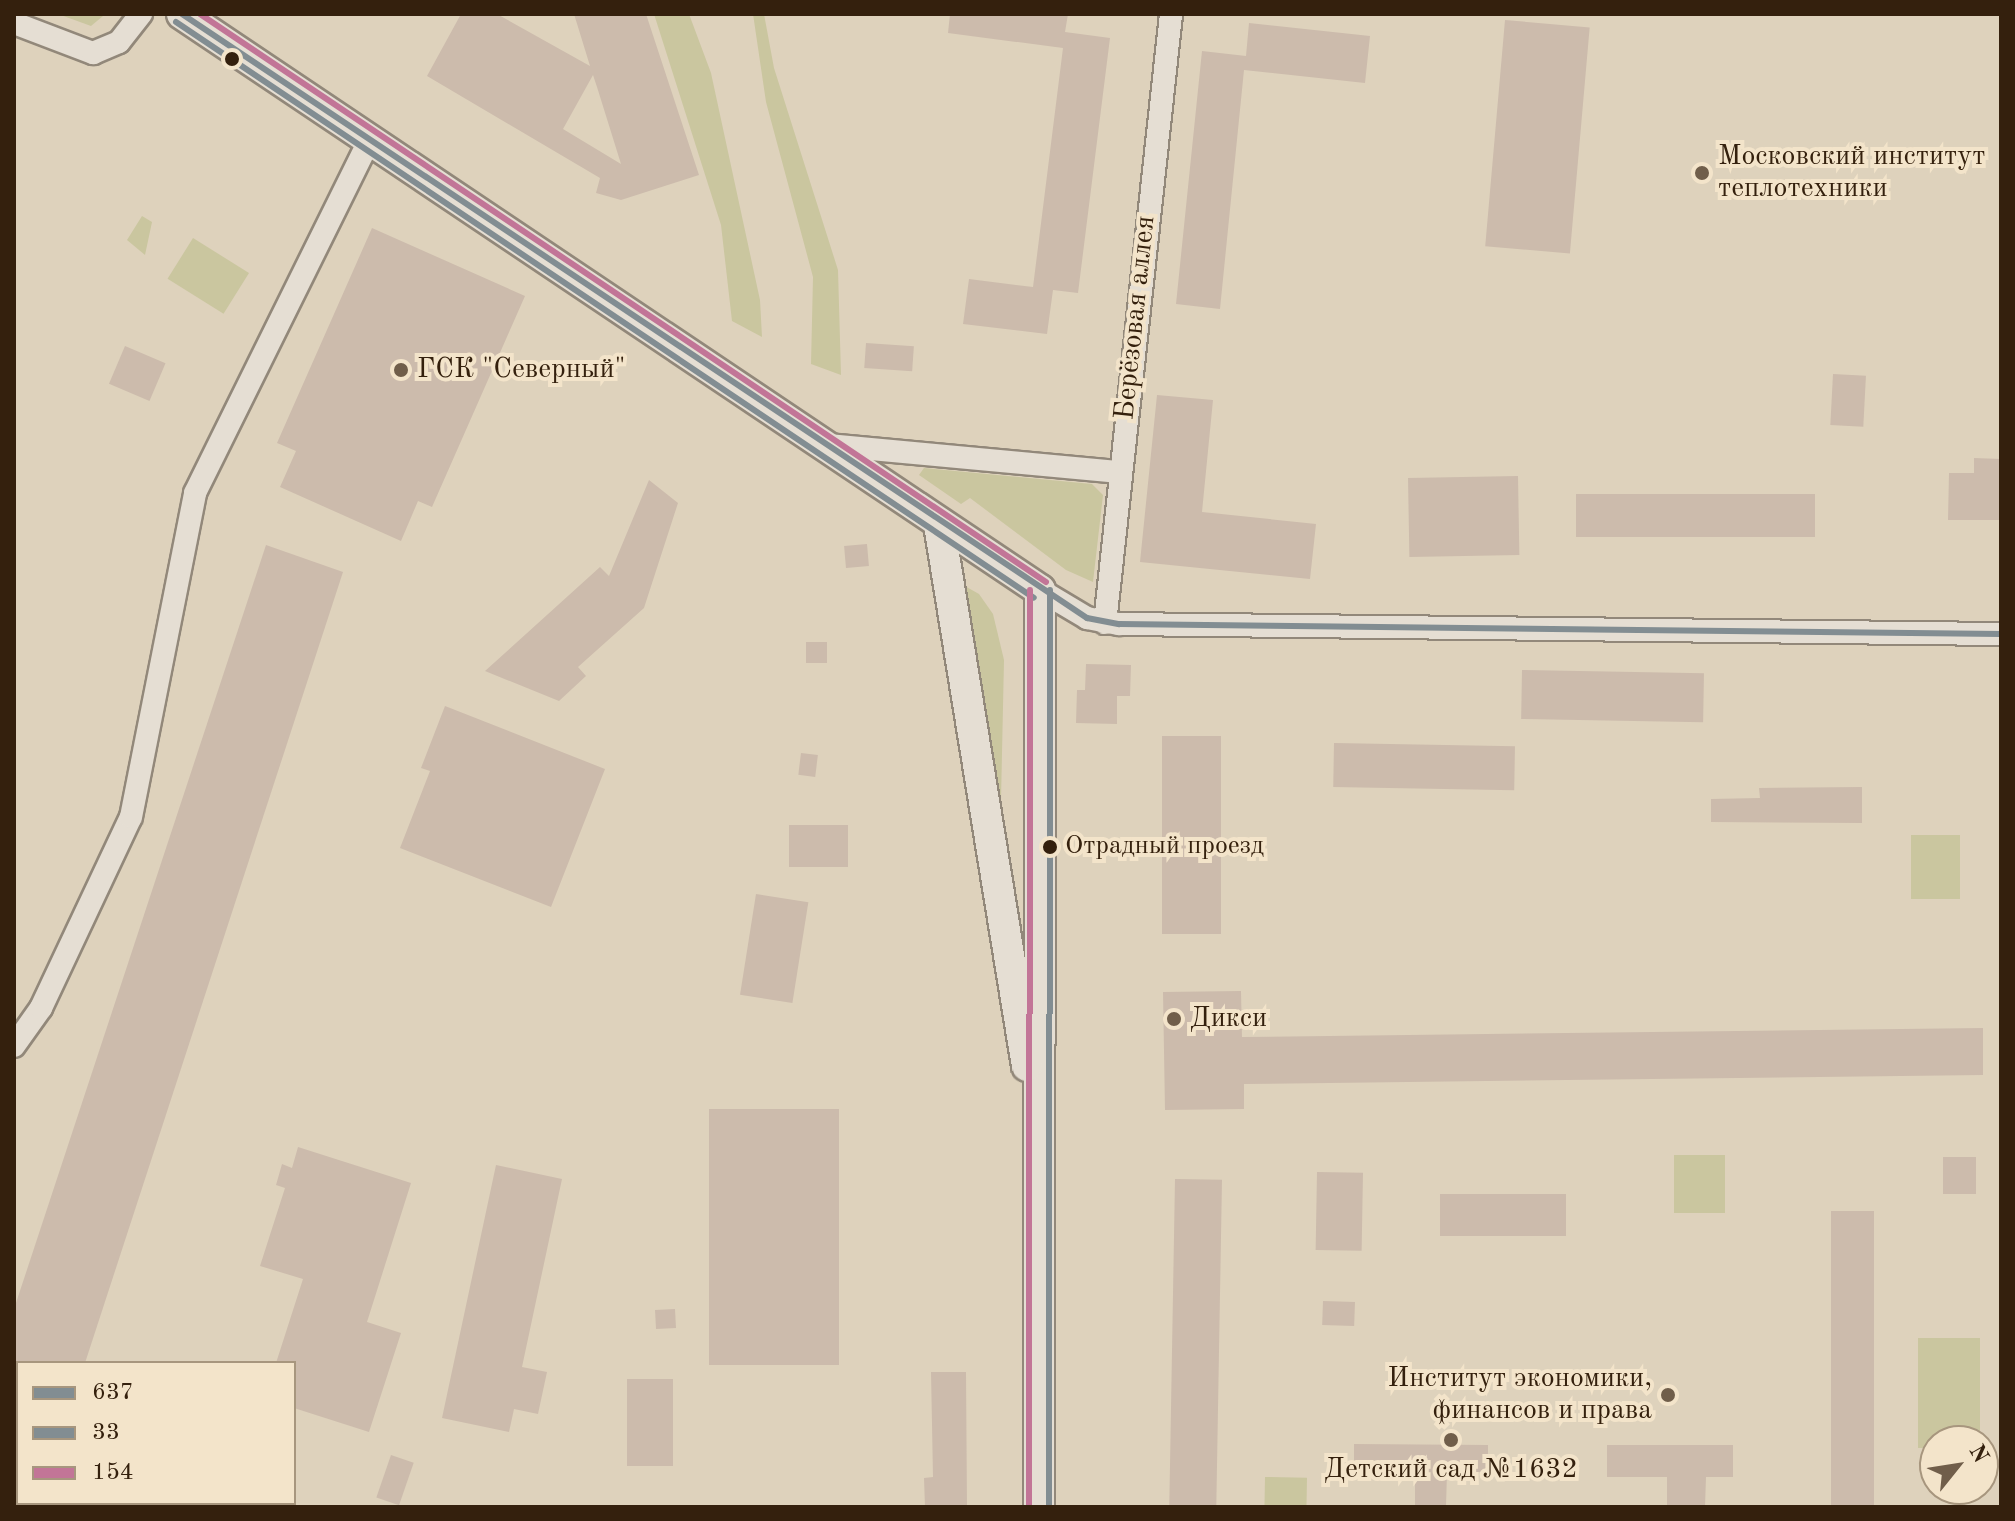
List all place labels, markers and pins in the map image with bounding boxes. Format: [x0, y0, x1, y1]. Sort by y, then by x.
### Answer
unlabelled marker [224, 51, 240, 67]
place label: Московский институт теплотехники [1718, 140, 1985, 206]
marker: Московский институт теплотехники [1693, 164, 1711, 182]
place label: ГСК "Северный" [417, 353, 626, 387]
marker: ГСК "Северный" [392, 361, 410, 379]
place label: Отрадный проезд [1065, 831, 1264, 863]
marker: Отрадный проезд [1042, 839, 1058, 855]
place label: Дикси [1190, 1002, 1267, 1036]
marker: Дикси [1165, 1010, 1183, 1028]
place label: Институт экономики, финансов и права [1388, 1362, 1652, 1428]
marker: Институт экономики, финансов и права [1659, 1386, 1677, 1404]
marker: Детский сад №1632 [1442, 1431, 1460, 1449]
place label: Детский сад №1632 [1324, 1453, 1578, 1487]

